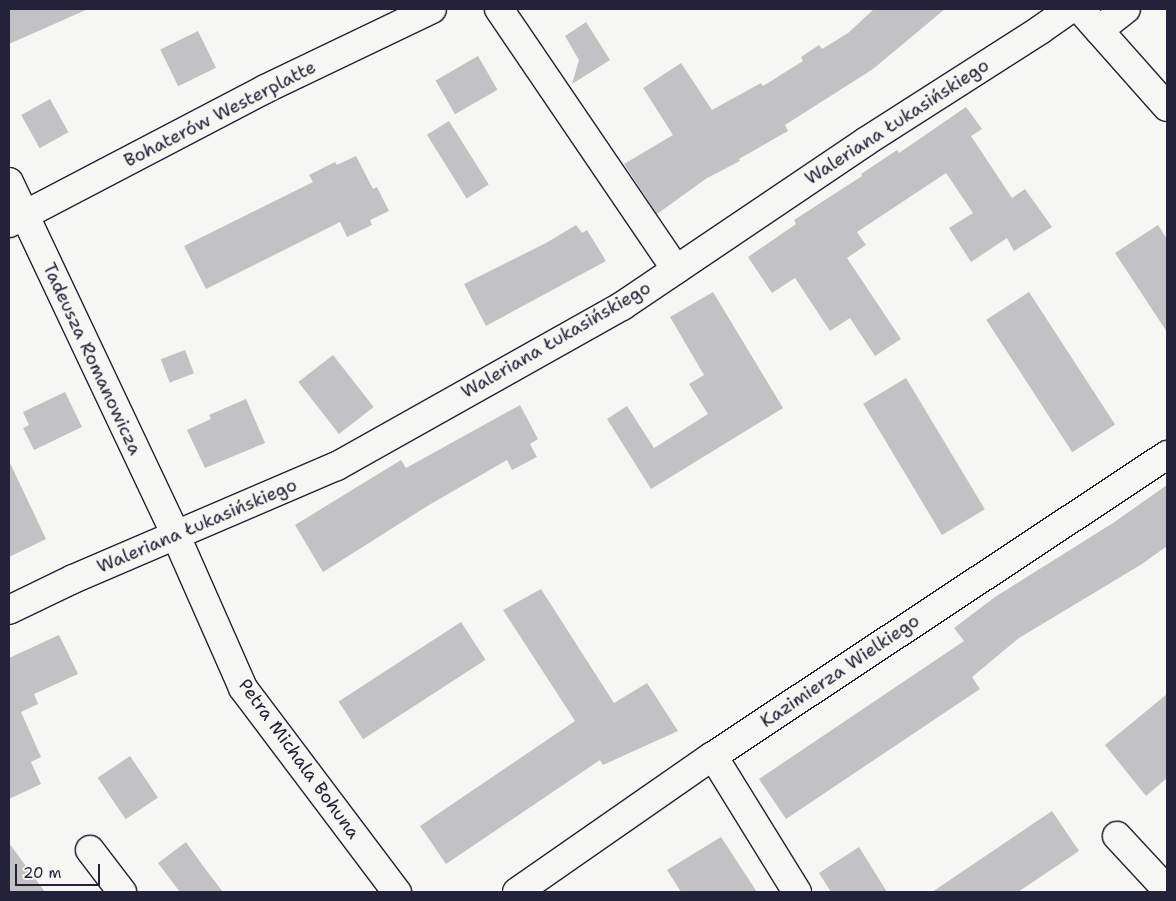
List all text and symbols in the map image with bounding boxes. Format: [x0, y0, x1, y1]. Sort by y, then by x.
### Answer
street label: Waleriana Łukasińskiego [801, 54, 993, 190]
street label: Bohaterów Westerplatte [121, 56, 319, 172]
street label: Tadeusza Romanowicza [38, 260, 146, 458]
street label: Waleriana Łukasińskiego [458, 277, 654, 403]
street label: Waleriana Łukasińskiego [94, 474, 300, 578]
street label: Kazimierza Wielkiego [756, 610, 924, 732]
street label: Petra Michala Bohuna [234, 675, 364, 843]
scale bar [18, 854, 102, 886]
text: 20 m [23, 863, 62, 883]

